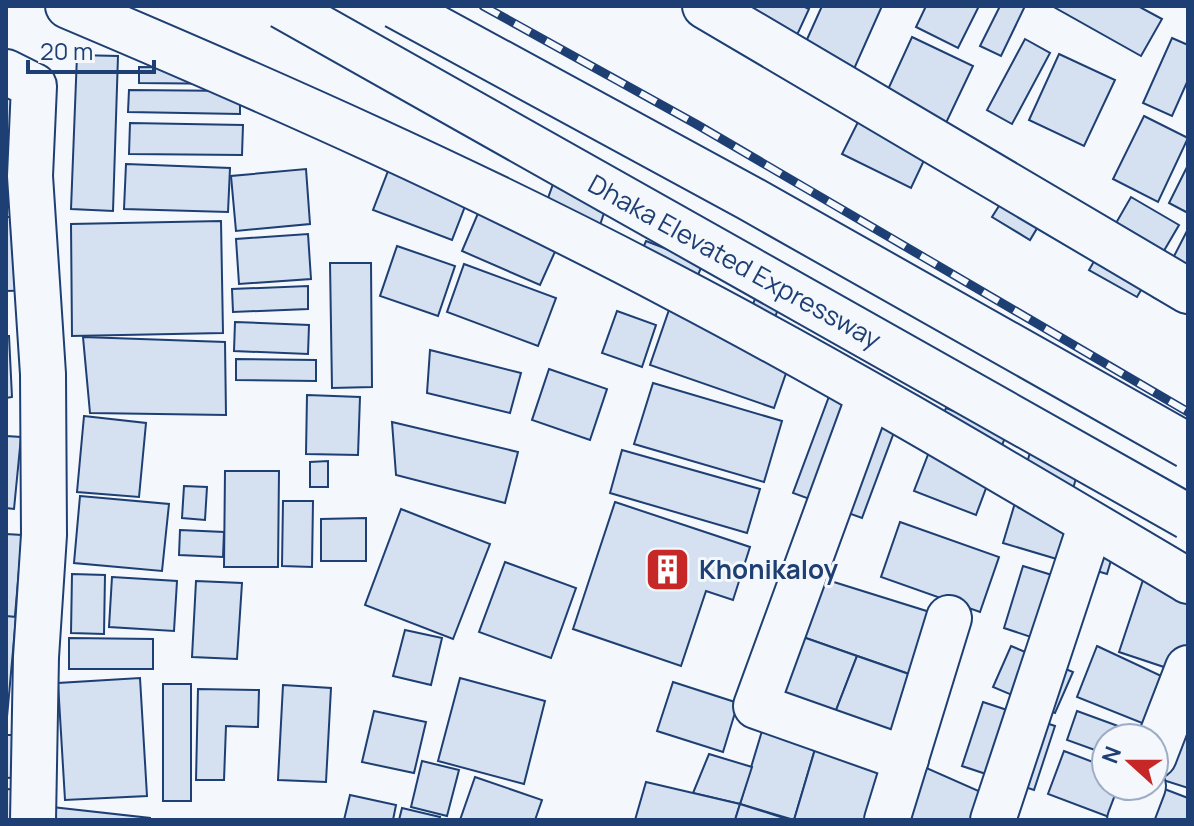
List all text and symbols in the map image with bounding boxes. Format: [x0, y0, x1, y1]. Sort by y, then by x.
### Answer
scale bar [28, 24, 154, 74]
text: 20 m [40, 34, 93, 67]
street label: Dhaka Elevated Expressway [582, 165, 888, 357]
building icon: Khonikaloy [644, 545, 692, 593]
place label: Khonikaloy [699, 551, 839, 587]
north arrow [1090, 722, 1170, 802]
text: N [1094, 742, 1128, 768]

